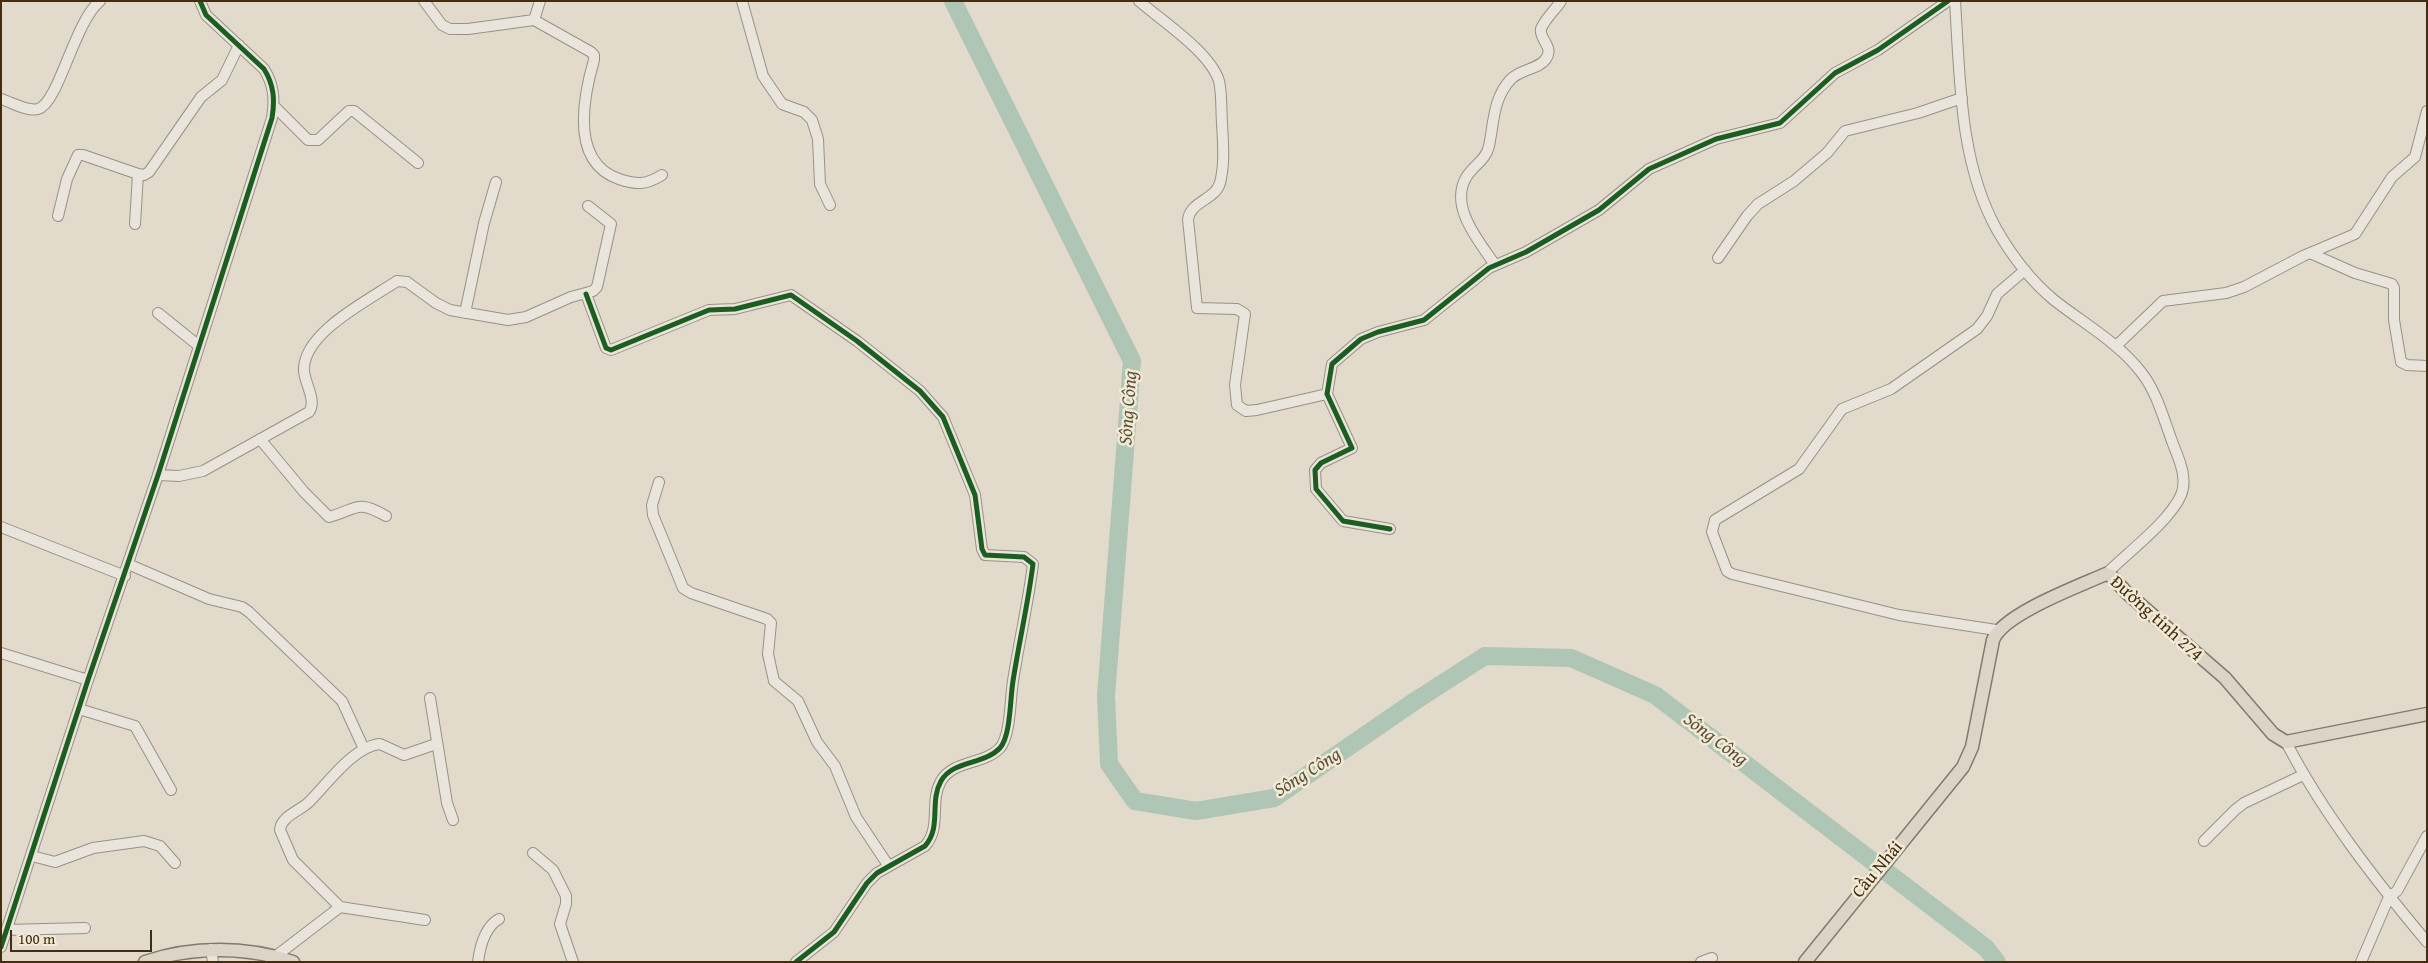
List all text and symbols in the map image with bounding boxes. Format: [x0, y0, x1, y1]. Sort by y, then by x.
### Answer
water label: Sông Công [1115, 370, 1143, 446]
street label: Đường tỉnh 274 [2105, 572, 2207, 666]
water label: Sông Công [1678, 708, 1752, 772]
water label: Sông Công [1270, 744, 1346, 802]
street label: Cầu Nhái [1848, 837, 1908, 903]
scale bar [12, 920, 155, 952]
text: 100 m [18, 928, 55, 949]

